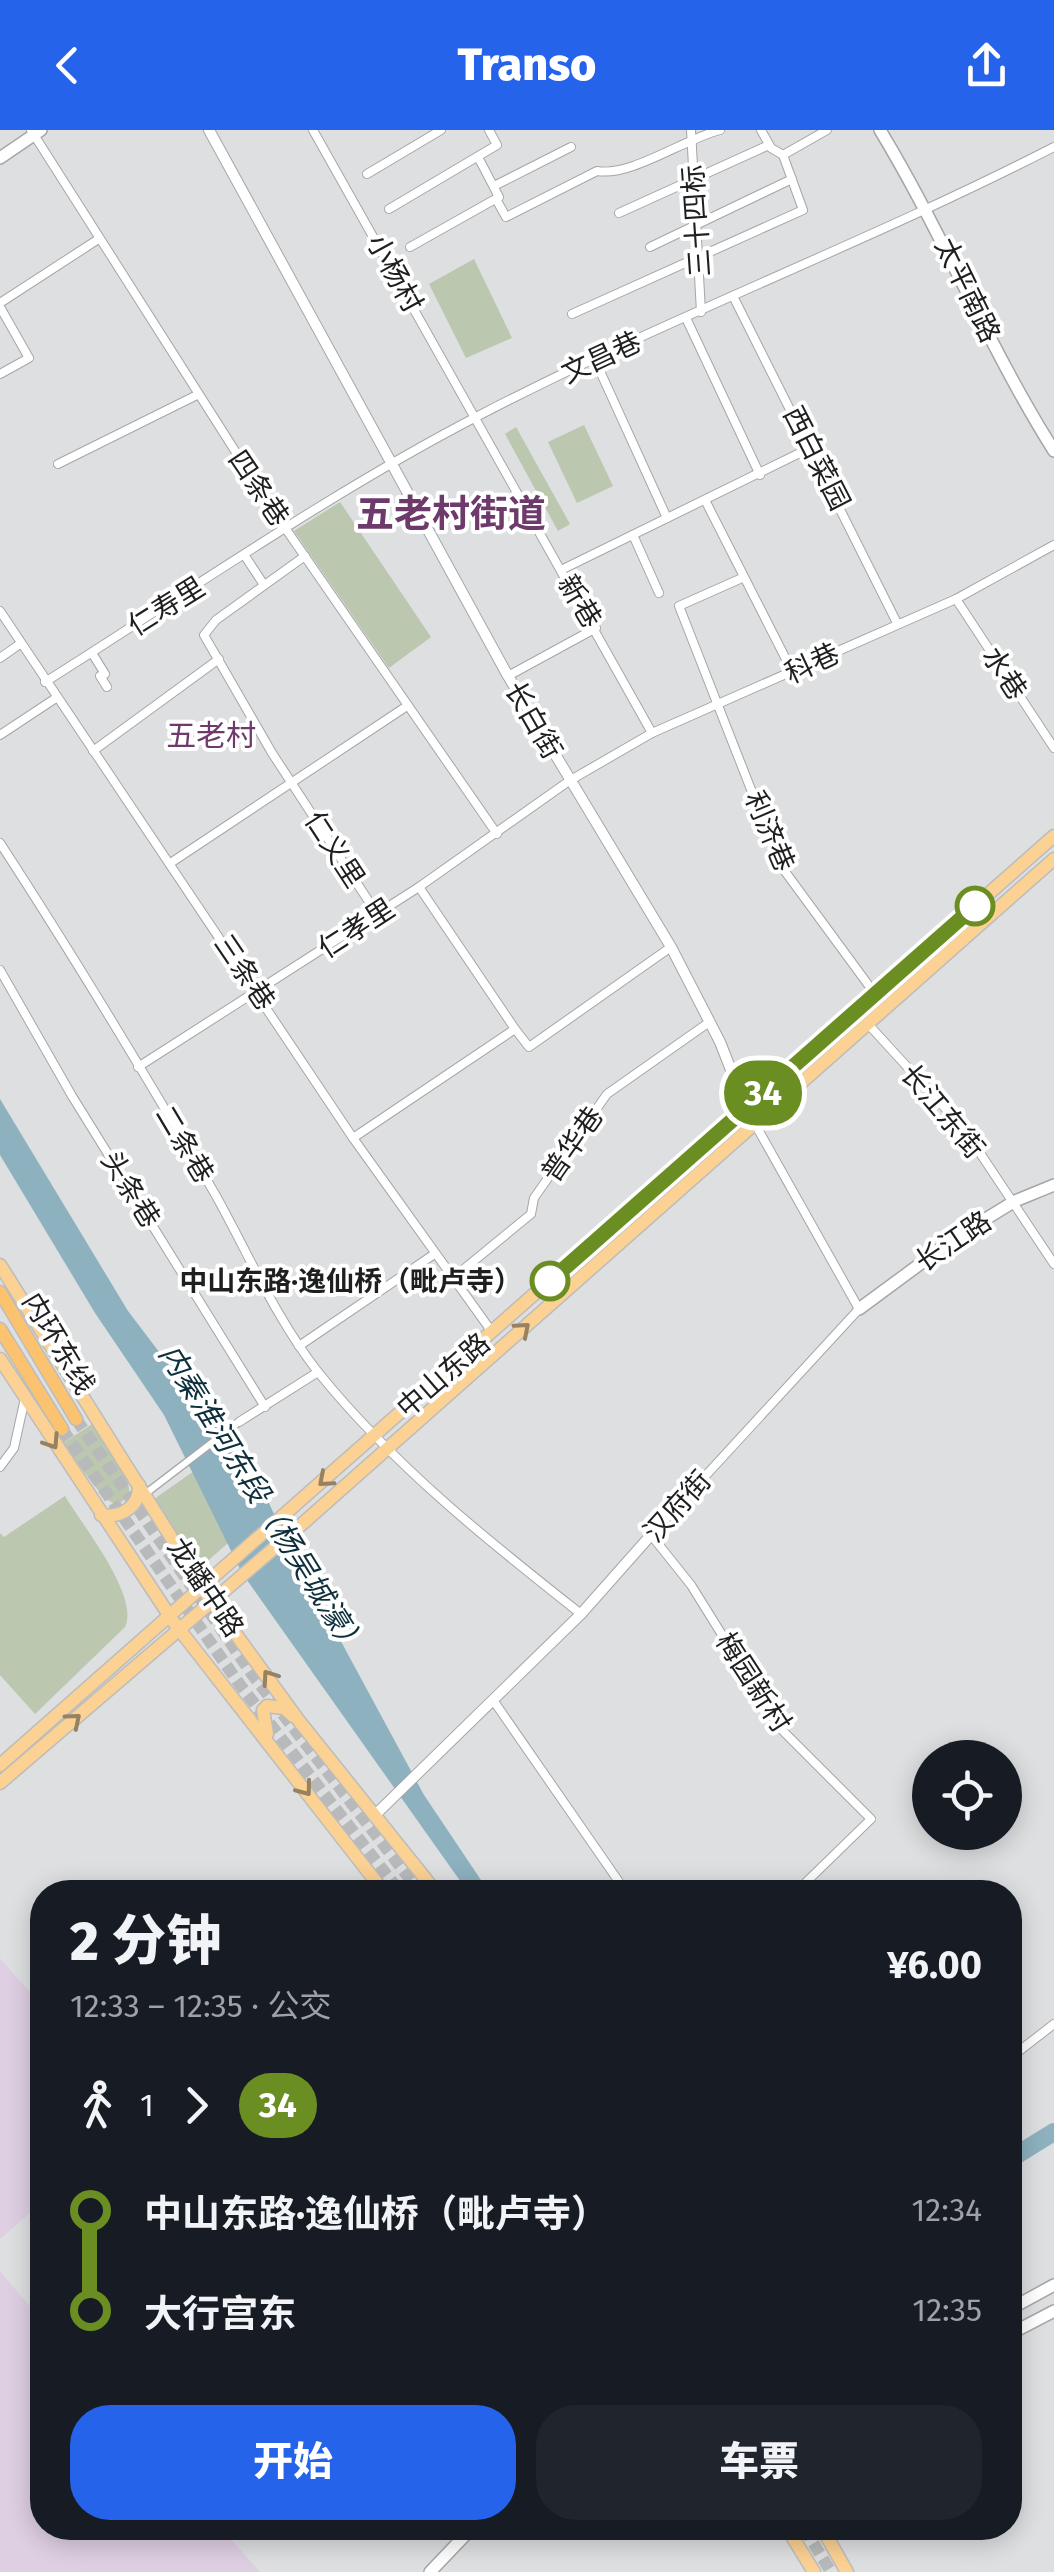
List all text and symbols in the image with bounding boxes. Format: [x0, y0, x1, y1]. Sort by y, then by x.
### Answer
icon: back [40, 38, 95, 93]
text: Transo [458, 38, 596, 92]
icon: share [959, 38, 1014, 93]
street label: 三十四标 [676, 164, 717, 278]
street label: 小杨村 [360, 229, 429, 318]
street label: 太平南路 [928, 233, 1007, 348]
street label: 文昌巷 [556, 325, 646, 390]
street label: 西白菜园 [776, 401, 857, 516]
street label: 四条巷 [221, 444, 296, 532]
district label: 五老村街道 [356, 491, 546, 537]
street label: 新巷 [551, 569, 608, 634]
street label: 仁寿里 [122, 570, 211, 643]
street label: 科巷 [780, 637, 845, 690]
street label: 水巷 [975, 641, 1034, 706]
street label: 长白街 [498, 676, 569, 765]
district label: 五老村 [166, 718, 256, 754]
street label: 利济巷 [738, 786, 801, 876]
street label: 仁义里 [298, 805, 371, 893]
unlabelled marker [956, 887, 994, 925]
street label: 仁孝里 [312, 892, 400, 965]
street label: 三条巷 [207, 928, 282, 1016]
street label: 长江东街 [894, 1058, 991, 1165]
line badge: 34 [718, 1060, 808, 1126]
text: 34 [744, 1072, 782, 1114]
street label: 二条巷 [149, 1100, 220, 1189]
street label: 普华巷 [535, 1100, 610, 1188]
street label: 头条巷 [94, 1145, 167, 1234]
street label: 长江路 [909, 1204, 997, 1279]
marker: 中山东路·逸仙桥（毗卢寺） [531, 1262, 569, 1300]
place label: 中山东路·逸仙桥（毗卢寺） [179, 1265, 522, 1298]
street label: 内环东线 [16, 1287, 102, 1400]
one-way arrow [511, 1322, 530, 1340]
street label: 中山东路 [390, 1326, 496, 1425]
water label: 内秦淮河东段（杨吴城濠） [151, 1338, 373, 1662]
one-way arrow [39, 1431, 58, 1449]
street label: 汉府街 [637, 1464, 718, 1549]
one-way arrow [318, 1468, 336, 1486]
street label: 龙蟠中路 [161, 1532, 251, 1643]
street label: 梅园新村 [709, 1626, 798, 1738]
one-way arrow [263, 1670, 281, 1689]
one-way arrow [63, 1713, 81, 1731]
map controls [912, 1740, 1022, 1850]
button: locate [912, 1740, 1022, 1850]
one-way arrow [294, 1778, 311, 1796]
text: 2 分钟 [70, 1909, 221, 1975]
text: ¥6.00 [887, 1942, 982, 1988]
text: 12:33 – 12:35 · 公交 [70, 1987, 332, 2025]
icon: walk [70, 2078, 125, 2133]
icon: forward [169, 2078, 224, 2133]
text: 34 [259, 2084, 297, 2126]
text: 1 [140, 2086, 154, 2124]
text: 中山东路·逸仙桥（毗卢寺） [144, 2191, 609, 2237]
text: 12:34 [912, 2191, 982, 2229]
text: 大行宫东 [144, 2291, 296, 2337]
text: 12:35 [912, 2291, 982, 2329]
button: 开始 [70, 2405, 516, 2520]
button: 车票 [536, 2405, 982, 2520]

